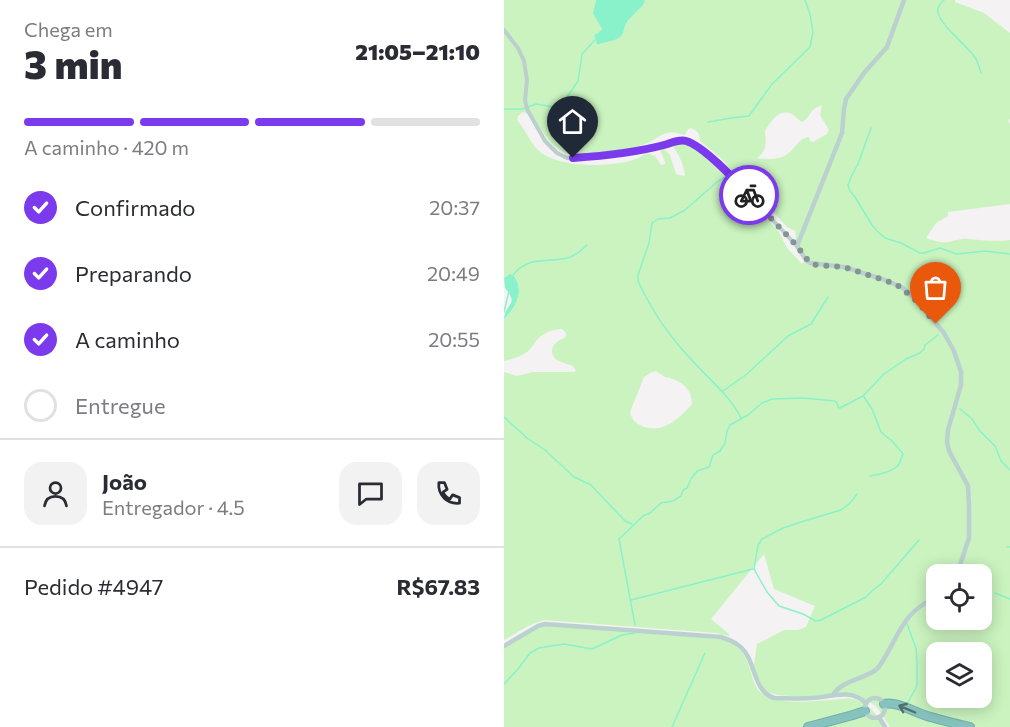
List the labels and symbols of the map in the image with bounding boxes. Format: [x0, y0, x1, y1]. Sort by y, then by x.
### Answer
pin [547, 96, 598, 158]
courier [719, 165, 779, 225]
pin [910, 262, 961, 324]
one-way arrow [898, 702, 916, 714]

